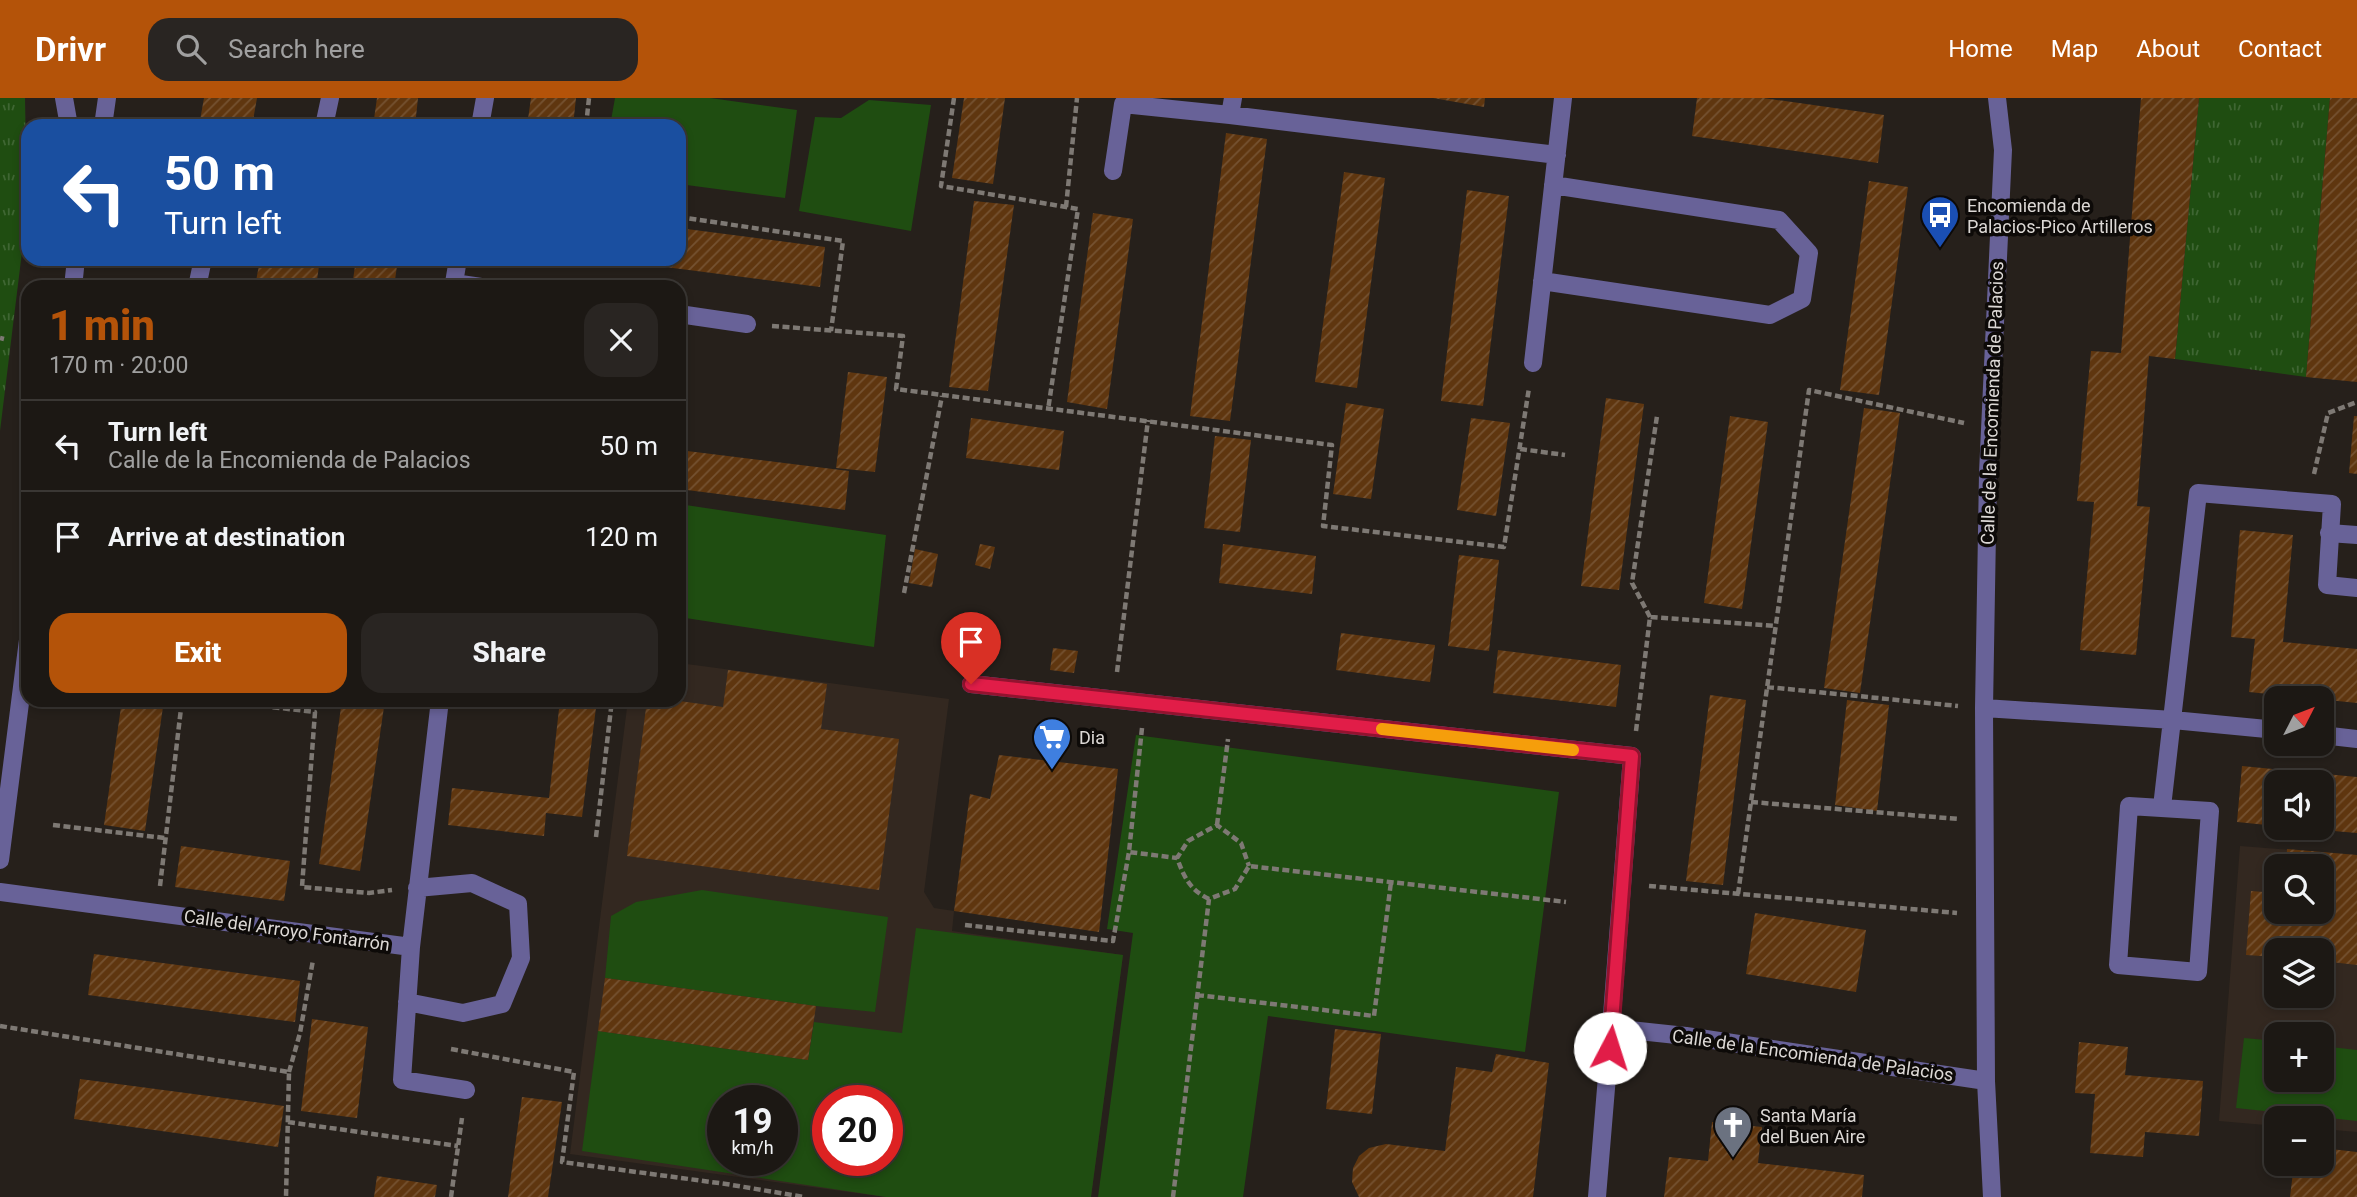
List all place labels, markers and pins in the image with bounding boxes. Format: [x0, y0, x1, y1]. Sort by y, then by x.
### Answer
bus stop icon: Encomienda de Palacios-Pico Artilleros [1919, 194, 1961, 249]
place label: Encomienda de Palacios-Pico Artilleros [1967, 195, 2153, 237]
pin [941, 612, 1001, 684]
supermarket icon: Dia [1031, 716, 1073, 771]
place label: Dia [1079, 727, 1105, 748]
church icon: Santa María del Buen Aire [1712, 1104, 1754, 1159]
place label: Santa María del Buen Aire [1760, 1105, 1865, 1147]

